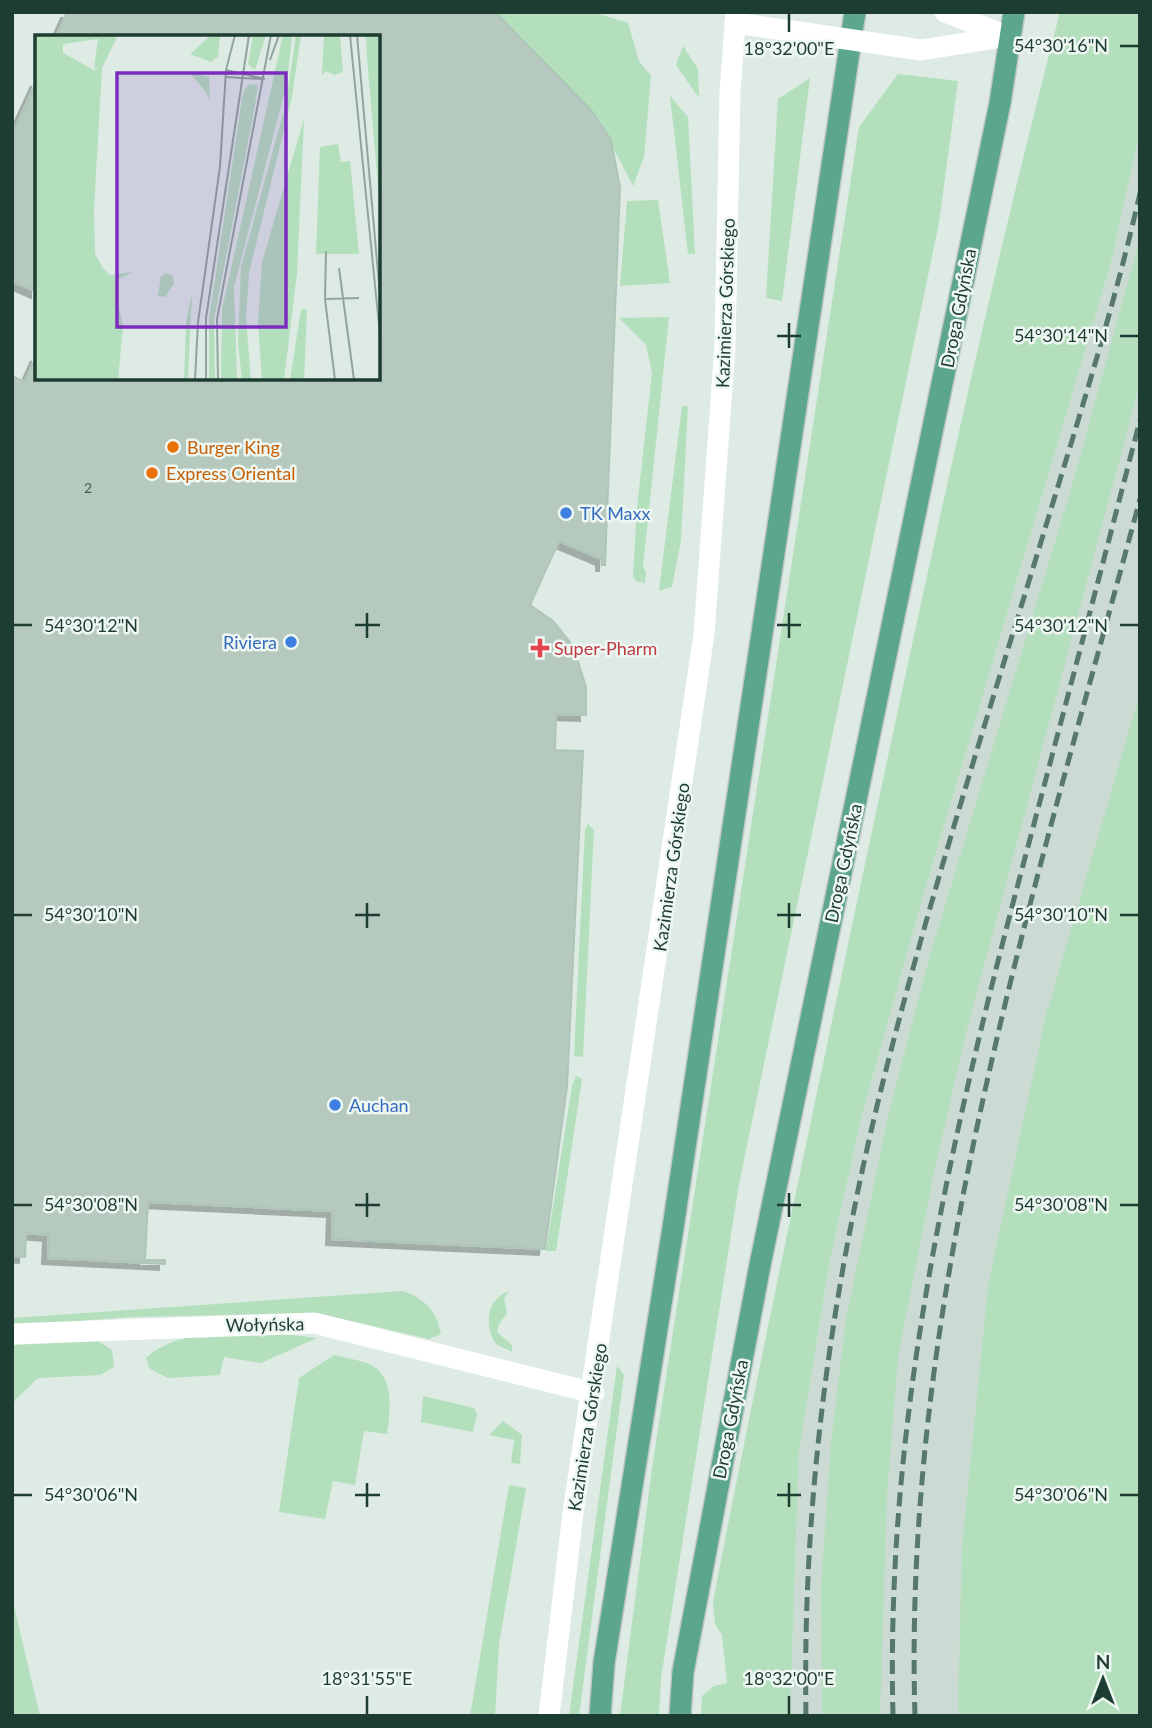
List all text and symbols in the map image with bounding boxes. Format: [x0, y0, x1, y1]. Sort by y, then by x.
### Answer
text: 54°30'16"N [1014, 34, 1108, 56]
inset map [35, 35, 380, 380]
text: 18°32'00"E [744, 37, 834, 59]
street label: Kazimierza Górskiego [711, 218, 739, 388]
street label: Droga Gdyńska [936, 246, 980, 370]
text: 54°30'14"N [1014, 324, 1108, 346]
place label: Burger King [187, 436, 280, 458]
marker: Burger King [165, 439, 181, 455]
place label: Express Oriental [166, 462, 296, 484]
marker: Express Oriental [144, 465, 160, 481]
house number: 2 [84, 479, 92, 496]
place label: TK Maxx [580, 502, 651, 524]
marker: TK Maxx [558, 505, 574, 521]
text: 54°30'12"N [44, 614, 138, 636]
text: 54°30'12"N [1014, 614, 1108, 636]
place label: Riviera [223, 631, 277, 653]
marker: Riviera [283, 634, 299, 650]
place label: Super-Pharm [554, 637, 657, 659]
marker: Super-Pharm [532, 640, 548, 656]
street label: Kazimierza Górskiego [648, 781, 694, 953]
street label: Droga Gdyńska [820, 801, 866, 925]
text: 54°30'10"N [44, 903, 138, 925]
text: 54°30'10"N [1014, 903, 1108, 925]
place label: Auchan [349, 1094, 409, 1116]
marker: Auchan [327, 1097, 343, 1113]
text: 54°30'08"N [44, 1193, 138, 1215]
text: 54°30'08"N [1014, 1193, 1108, 1215]
street label: Wołyńska [226, 1312, 304, 1336]
street label: Kazimierza Górskiego [563, 1341, 611, 1513]
street label: Droga Gdyńska [708, 1357, 752, 1481]
text: 54°30'06"N [44, 1483, 138, 1505]
text: 54°30'06"N [1014, 1483, 1108, 1505]
north arrow [1068, 1644, 1138, 1714]
text: N [1096, 1650, 1110, 1673]
text: 18°31'55"E [322, 1667, 412, 1689]
text: 18°32'00"E [744, 1667, 834, 1689]

